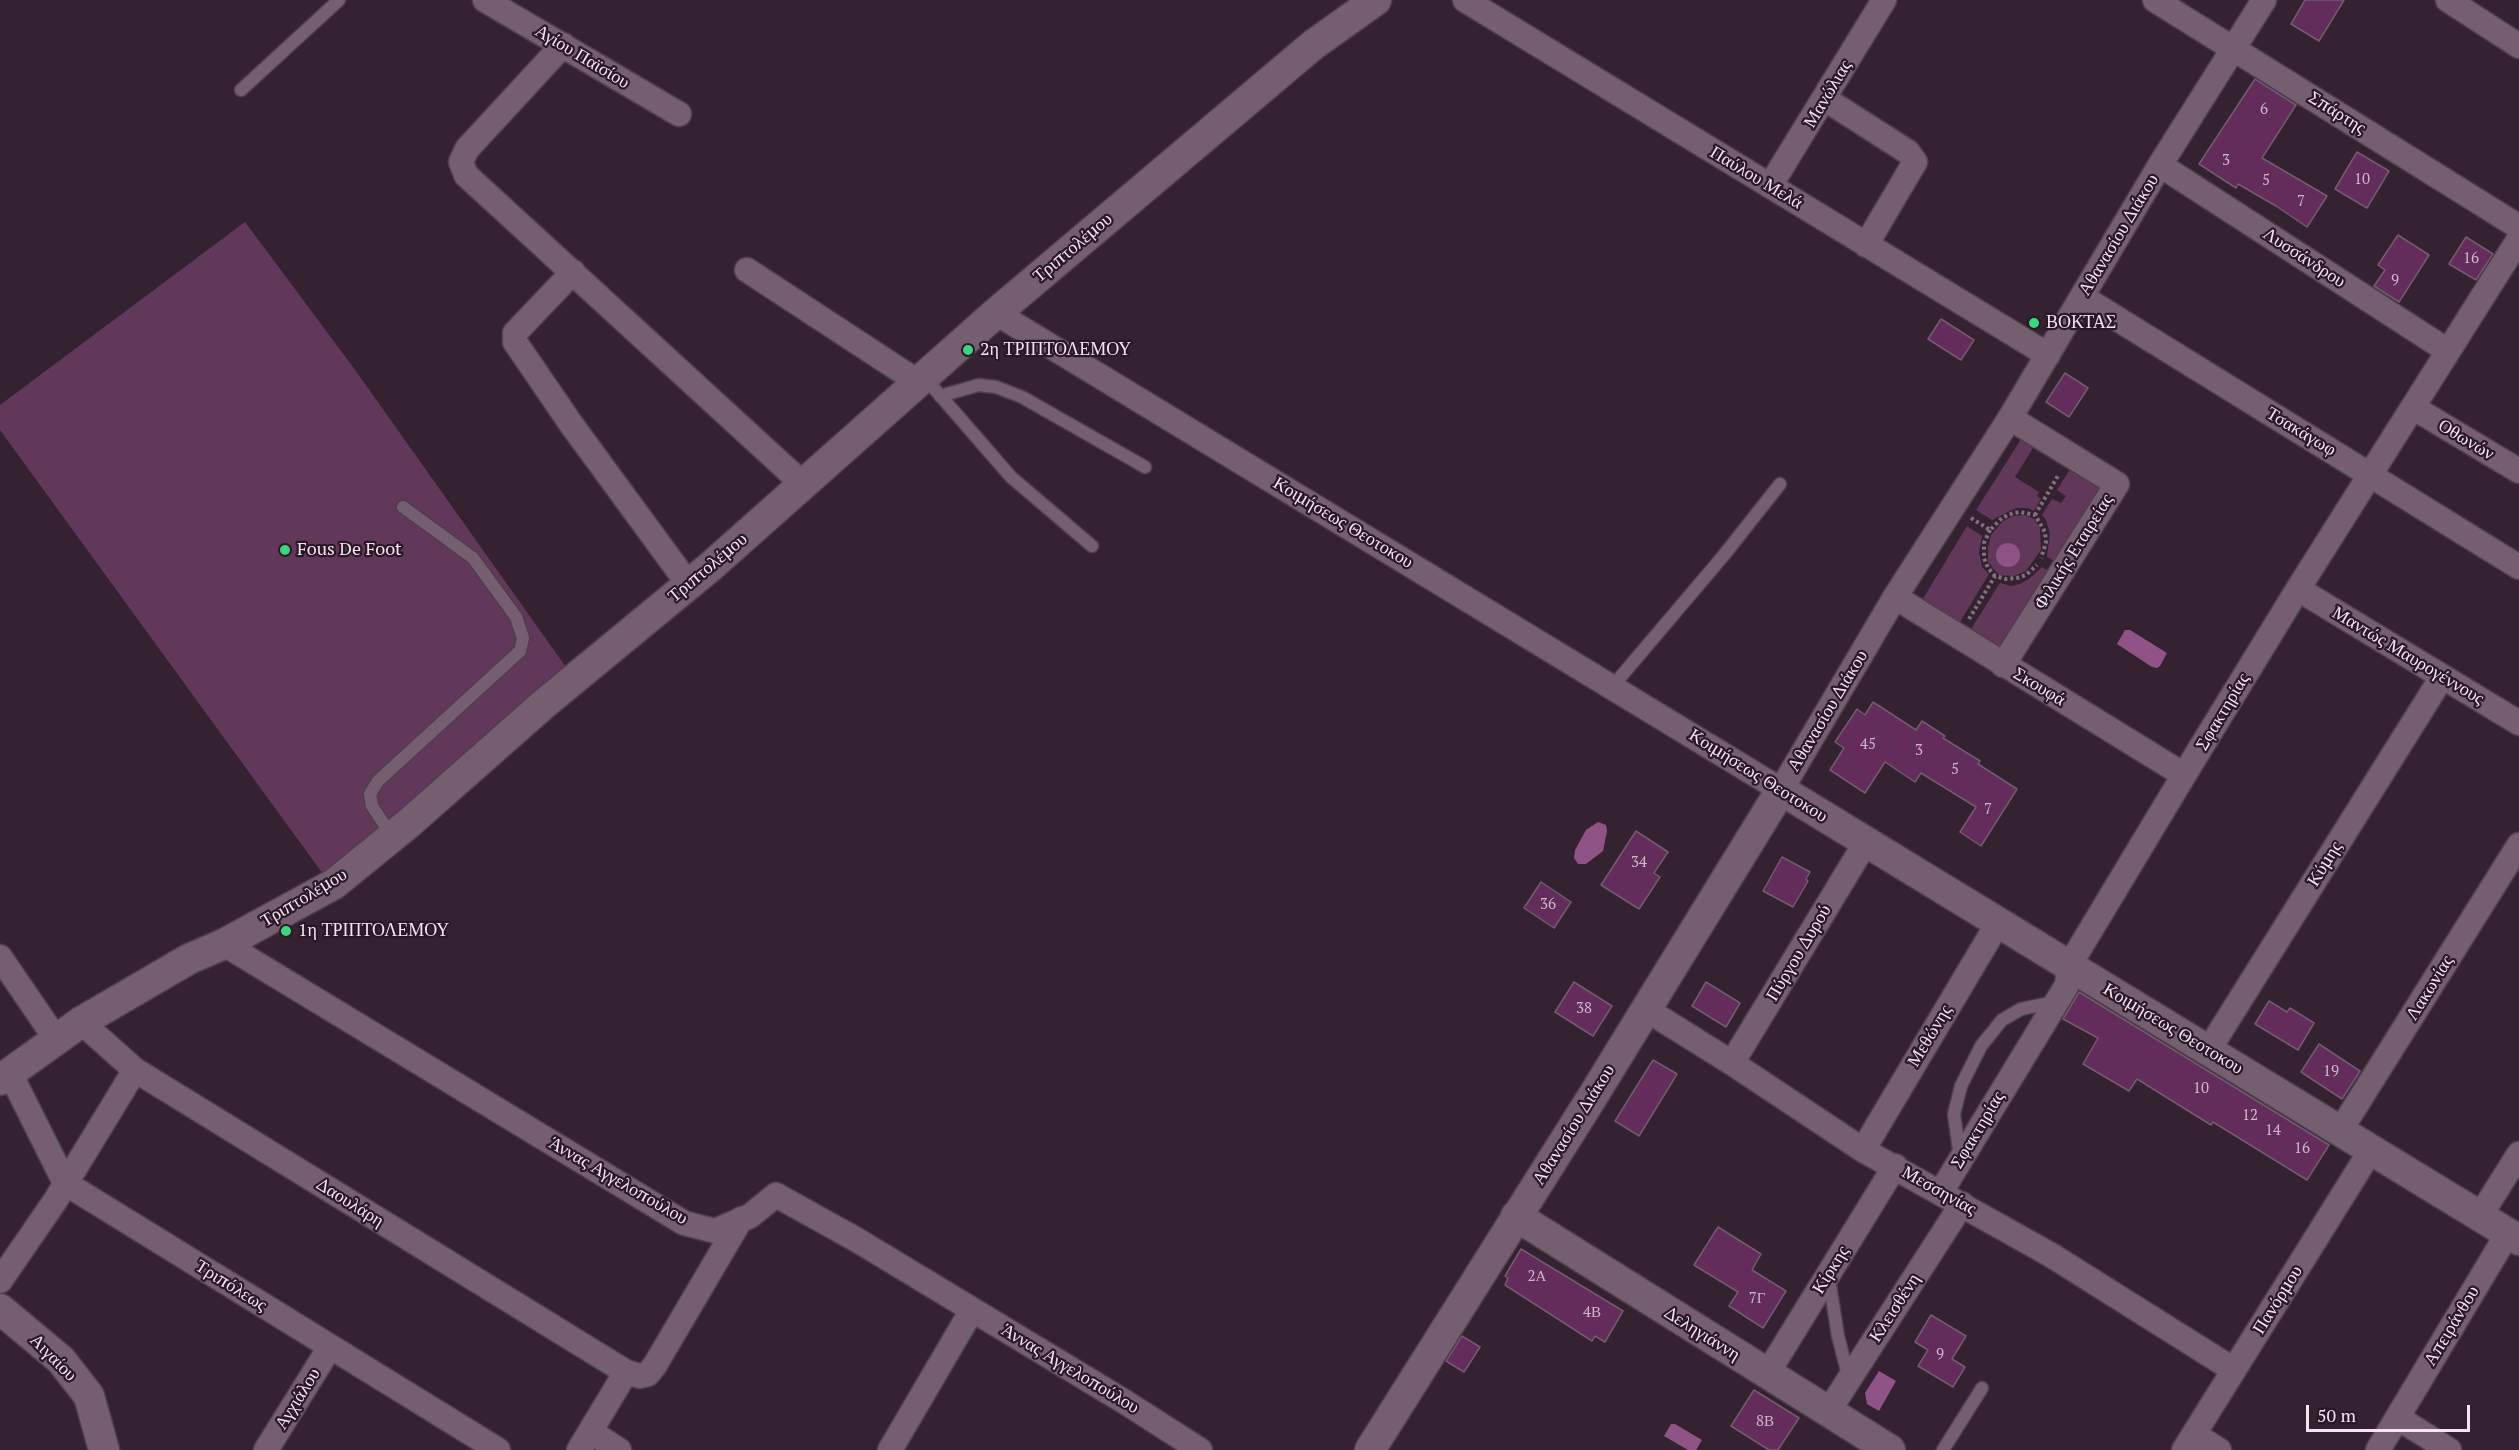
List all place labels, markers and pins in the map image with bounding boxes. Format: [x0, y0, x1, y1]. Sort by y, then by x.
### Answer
place label: ΒΟΚΤΑΣ [2046, 312, 2116, 334]
marker: ΒΟΚΤΑΣ [2027, 316, 2041, 330]
place label: 2η ΤΡΙΠΤΟΛΕΜΟΥ [980, 339, 1131, 361]
marker: 2η ΤΡΙΠΤΟΛΕΜΟΥ [961, 343, 975, 357]
place label: Fous De Foot [297, 539, 402, 561]
marker: Fous De Foot [278, 543, 292, 557]
place label: 1η ΤΡΙΠΤΟΛΕΜΟΥ [298, 920, 449, 942]
marker: 1η ΤΡΙΠΤΟΛΕΜΟΥ [279, 924, 293, 938]

